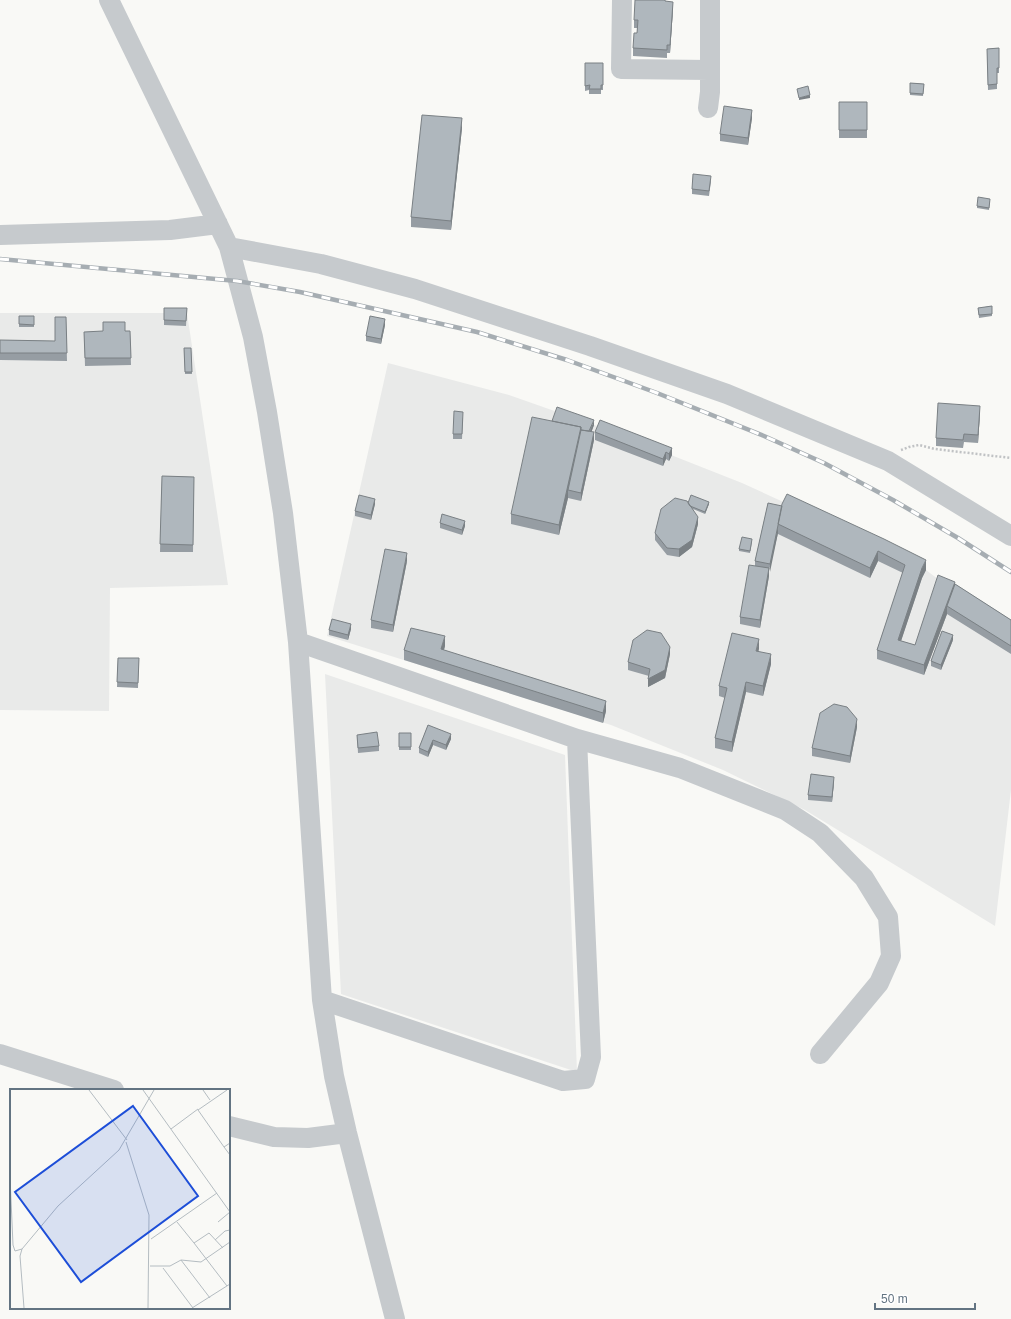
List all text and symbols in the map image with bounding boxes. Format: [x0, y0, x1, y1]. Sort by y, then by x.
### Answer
inset map [10, 1089, 230, 1309]
scale bar [875, 1285, 975, 1311]
text: 50 m [881, 1292, 908, 1306]

